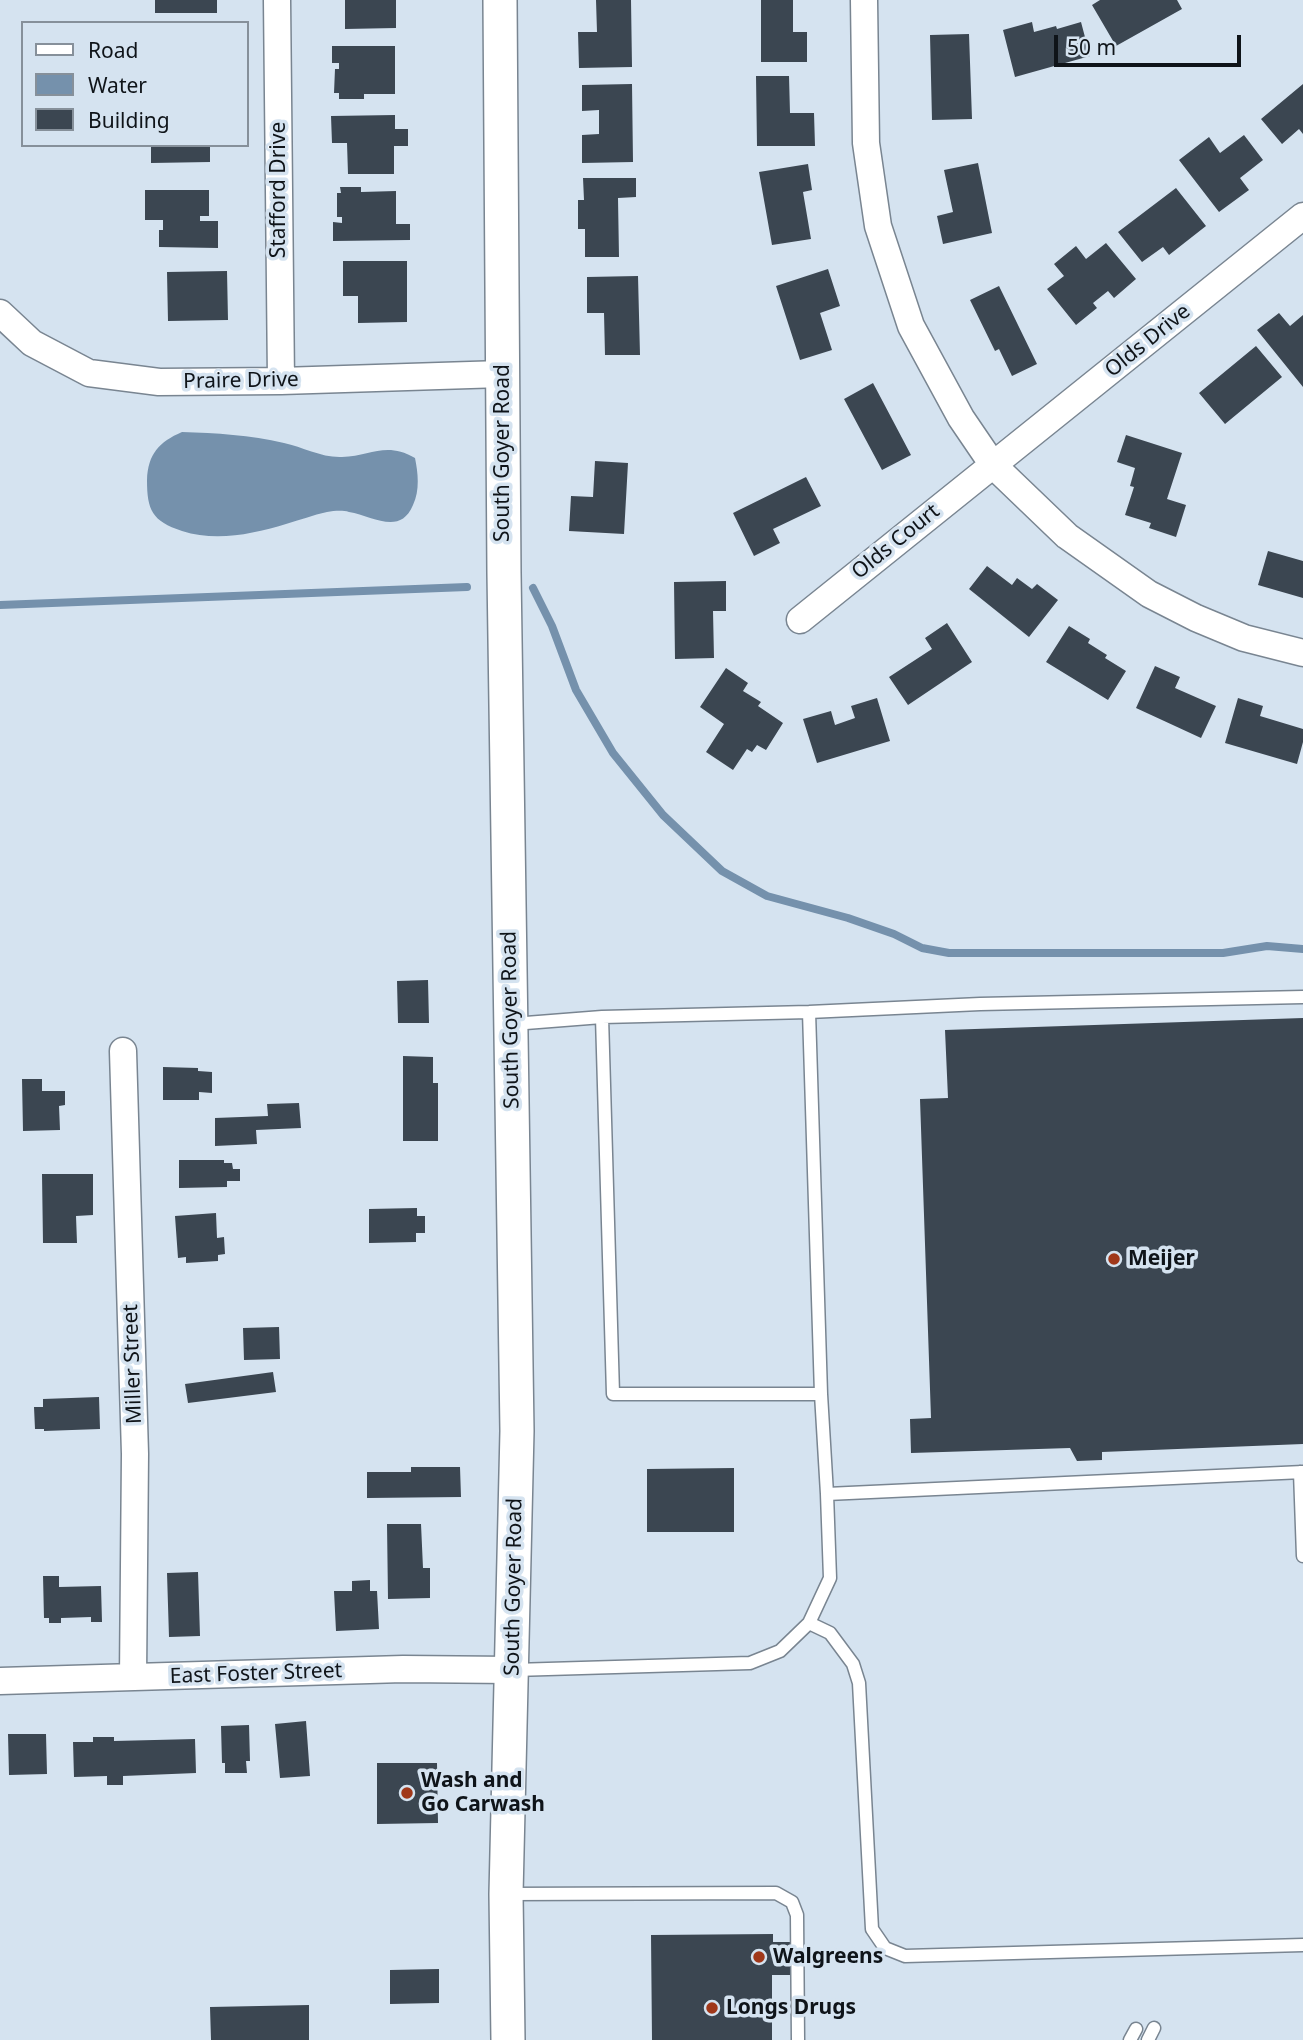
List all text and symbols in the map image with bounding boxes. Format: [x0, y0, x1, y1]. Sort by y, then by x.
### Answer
legend [21, 21, 248, 147]
scale bar [1058, 21, 1245, 65]
text: 50 m [1067, 33, 1116, 61]
text: Road [88, 36, 138, 64]
text: Water [88, 71, 147, 99]
text: Building [88, 106, 170, 134]
street label: Stafford Drive [266, 122, 292, 258]
street label: Olds Drive [1100, 299, 1196, 383]
street label: South Goyer Road [490, 364, 516, 542]
street label: Praire Drive [183, 367, 299, 395]
street label: Olds Court [847, 499, 945, 585]
street label: South Goyer Road [497, 931, 525, 1109]
place label: Meijer [1128, 1246, 1195, 1272]
marker: Meijer [1106, 1251, 1122, 1267]
street label: Miller Street [118, 1304, 148, 1424]
street label: South Goyer Road [500, 1498, 528, 1676]
street label: East Foster Street [169, 1658, 343, 1690]
place label: Wash and Go Carwash [421, 1768, 545, 1818]
marker: Wash and Go Carwash [399, 1785, 415, 1801]
place label: Walgreens [773, 1944, 883, 1970]
marker: Walgreens [751, 1949, 767, 1965]
place label: Longs Drugs [726, 1995, 856, 2021]
marker: Longs Drugs [704, 2000, 720, 2016]

